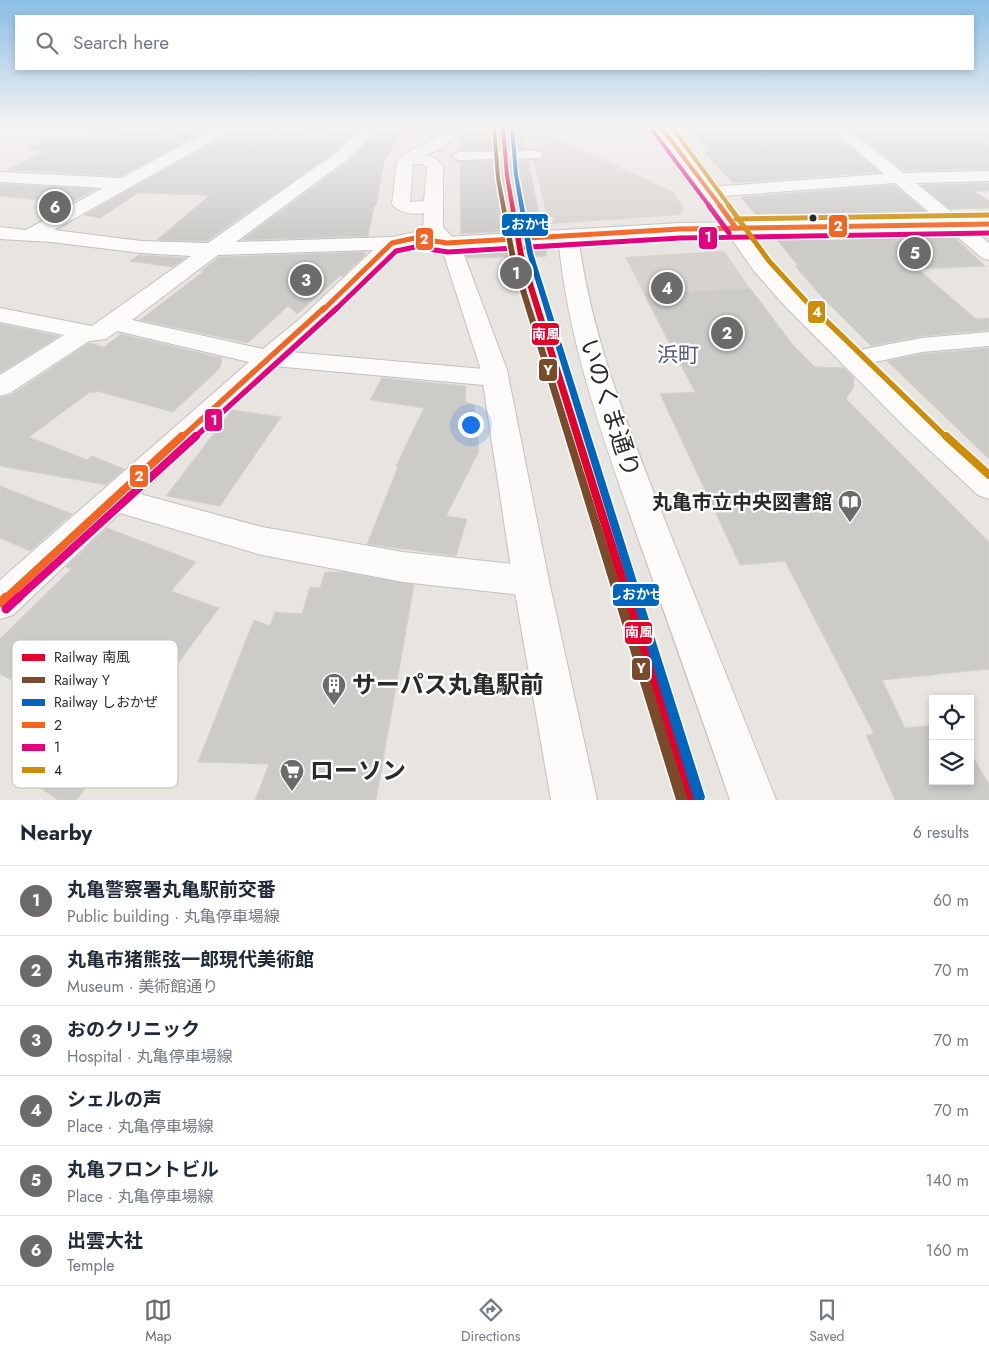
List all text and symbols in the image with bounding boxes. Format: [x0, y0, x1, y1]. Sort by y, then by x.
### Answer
search box [15, 15, 974, 70]
icon: search [33, 29, 61, 57]
text: Search here [73, 29, 169, 56]
pin: 6 [39, 188, 71, 226]
line badge: しおかぜ [501, 213, 549, 237]
unlabelled marker [808, 213, 818, 223]
text: しおかぜ [497, 214, 553, 234]
line badge: 2 [828, 214, 848, 238]
text: 2 [833, 216, 843, 236]
line badge: 1 [698, 226, 718, 250]
line badge: 2 [415, 227, 434, 251]
text: 1 [704, 227, 712, 247]
text: 2 [419, 229, 429, 249]
pin: 5 [899, 234, 931, 272]
pin: 1 [500, 254, 532, 292]
pin: 3 [290, 261, 322, 299]
pin: 4 [651, 269, 683, 307]
line badge: 4 [807, 300, 826, 324]
text: 4 [812, 302, 822, 322]
pin: 2 [711, 314, 743, 352]
line badge: 南風 [531, 322, 560, 346]
text: 南風 [532, 324, 560, 344]
street label: いのくま通り [572, 334, 649, 482]
district label: 浜町 [657, 340, 699, 370]
line badge: Y [538, 358, 558, 382]
text: Y [542, 360, 553, 380]
line badge: 1 [204, 408, 223, 432]
text: 1 [210, 410, 218, 430]
your location [458, 412, 484, 438]
line badge: 2 [129, 464, 149, 488]
text: 2 [134, 466, 144, 486]
place label: 丸亀市立中央図書館 [652, 488, 832, 517]
library icon: 丸亀市立中央図書館 [837, 489, 863, 523]
line badge: しおかぜ [612, 583, 660, 607]
text: しおかぜ [608, 584, 664, 604]
line badge: 南風 [624, 621, 653, 645]
text: 南風 [625, 622, 653, 642]
legend [12, 640, 178, 788]
text: Railway 南風 [54, 647, 130, 667]
line badge: Y [631, 657, 651, 681]
text: Y [635, 658, 646, 678]
place label: サーパス丸亀駅前 [352, 667, 544, 702]
text: Railway Y [54, 670, 110, 690]
building icon: サーパス丸亀駅前 [321, 672, 347, 706]
text: Railway しおかぜ [54, 692, 158, 712]
map controls [929, 695, 974, 785]
button: locate [929, 695, 974, 740]
text: 2 [54, 715, 62, 735]
text: 1 [54, 737, 60, 757]
button: layers [929, 740, 974, 785]
place label: ローソン [310, 753, 406, 788]
supermarket icon: ローソン [279, 758, 305, 792]
text: 4 [54, 760, 62, 780]
text: Nearby [20, 818, 92, 848]
text: 6 results [913, 821, 969, 844]
text: 丸亀警察署丸亀駅前交番 [67, 876, 276, 903]
text: 1 [32, 889, 40, 912]
text: 60 m [933, 889, 969, 912]
text: Public building · 丸亀停車場線 [67, 905, 280, 928]
text: 丸亀市猪熊弦一郎現代美術館 [67, 946, 314, 973]
text: 2 [31, 959, 41, 982]
text: 70 m [934, 959, 969, 982]
text: Museum · 美術館通り [67, 975, 218, 998]
text: おのクリニック [67, 1016, 200, 1043]
text: 3 [31, 1029, 41, 1052]
text: 70 m [934, 1029, 969, 1052]
text: Hospital · 丸亀停車場線 [67, 1045, 233, 1068]
text: シェルの声 [67, 1086, 162, 1113]
text: 4 [30, 1099, 42, 1122]
text: 70 m [934, 1099, 969, 1122]
text: Place · 丸亀停車場線 [67, 1115, 213, 1138]
text: 丸亀フロントビル [67, 1156, 219, 1183]
text: 5 [31, 1169, 41, 1192]
text: 140 m [926, 1169, 969, 1192]
text: Place · 丸亀停車場線 [67, 1185, 213, 1208]
text: 出雲大社 [67, 1227, 143, 1254]
text: 6 [31, 1239, 41, 1262]
text: 160 m [926, 1239, 969, 1262]
text: Temple [67, 1254, 115, 1277]
tab: Map [144, 1296, 172, 1346]
tab: Directions [461, 1296, 520, 1346]
tab: Saved [809, 1296, 845, 1346]

